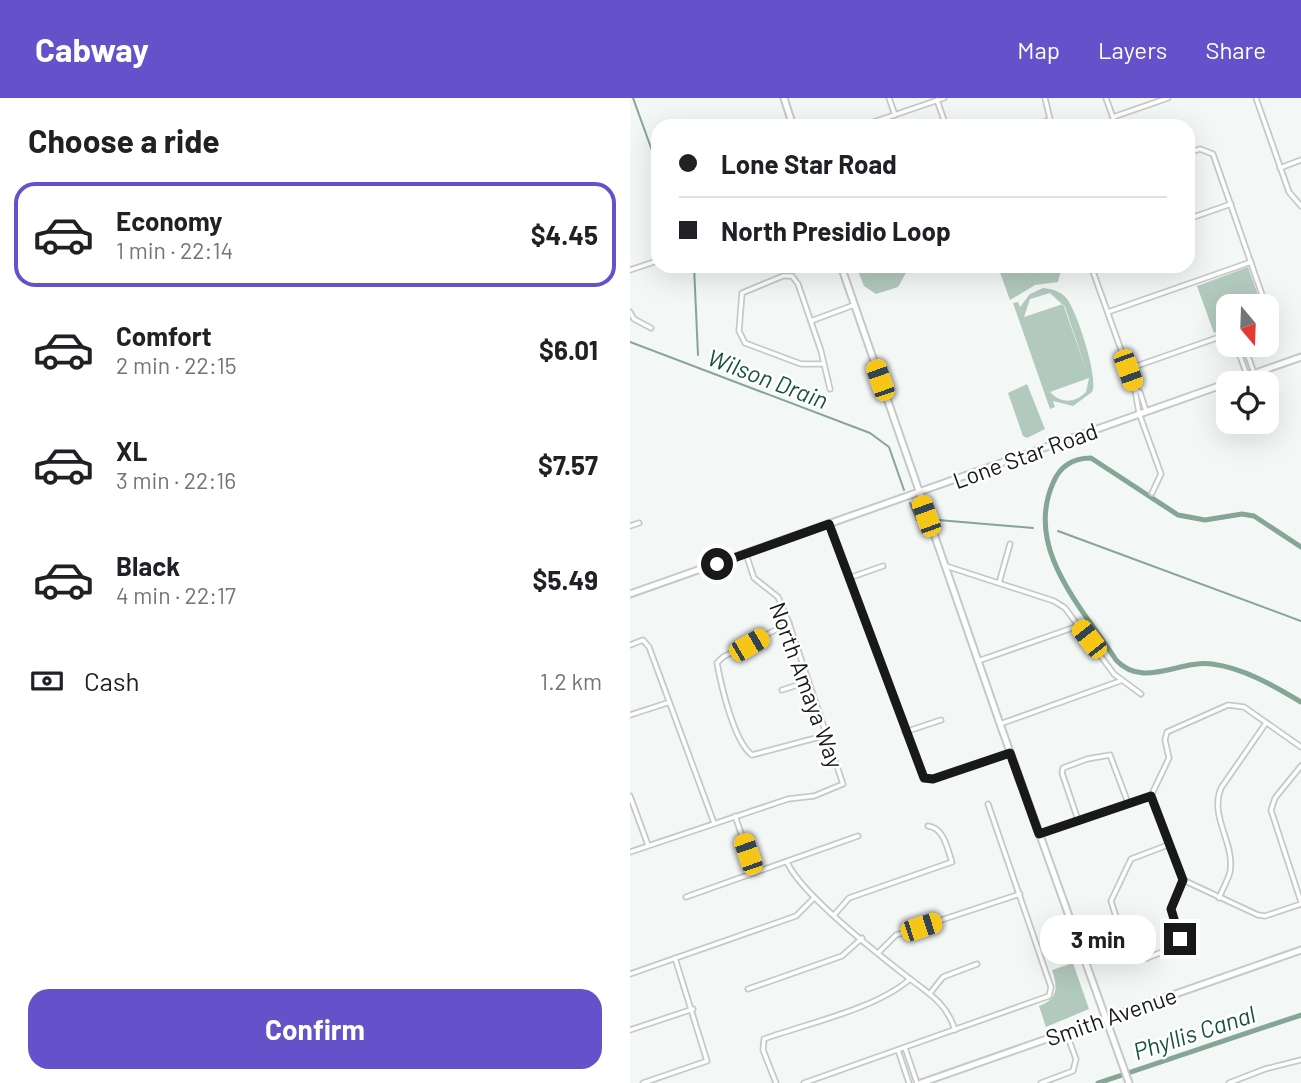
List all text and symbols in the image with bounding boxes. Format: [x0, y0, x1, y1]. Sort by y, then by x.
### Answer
text: Cabway [35, 29, 149, 69]
text: Map [1017, 35, 1060, 64]
text: Layers [1098, 35, 1167, 64]
text: Share [1205, 35, 1266, 64]
text: Choose a ride [28, 121, 220, 159]
text: Lone Star Road [721, 148, 897, 179]
icon: car [32, 203, 95, 266]
text: Economy [116, 205, 222, 236]
text: North Presidio Loop [721, 215, 951, 246]
text: $4.45 [531, 219, 598, 250]
text: 1 min · 22:14 [116, 236, 233, 264]
north arrow [1216, 294, 1279, 357]
map controls [1216, 294, 1279, 434]
icon: car [32, 318, 95, 381]
text: Comfort [116, 320, 212, 351]
text: $6.01 [539, 334, 598, 365]
water label: Wilson Drain [704, 342, 832, 414]
car [1111, 347, 1146, 393]
text: 2 min · 22:15 [116, 351, 237, 379]
car [864, 357, 897, 403]
button: locate [1216, 371, 1279, 434]
street label: Lone Star Road [949, 416, 1101, 494]
icon: car [32, 433, 95, 496]
text: XL [116, 435, 147, 466]
text: $7.57 [538, 449, 598, 480]
text: 3 min · 22:16 [116, 466, 236, 494]
car [909, 493, 944, 539]
icon: car [32, 548, 95, 611]
route start [701, 548, 733, 580]
text: Black [116, 550, 180, 581]
text: $5.49 [533, 564, 598, 595]
text: 4 min · 22:17 [116, 581, 236, 609]
street label: North Amaya Way [764, 598, 850, 772]
car [1068, 616, 1111, 662]
car [726, 625, 773, 665]
icon: cash [28, 662, 66, 700]
text: Cash [84, 665, 139, 696]
text: 1.2 km [540, 667, 602, 695]
car [732, 831, 765, 877]
car [898, 911, 945, 943]
callout: 3 min [1040, 914, 1156, 964]
route end [1164, 923, 1196, 955]
text: 3 min [1071, 925, 1125, 953]
street label: Smith Avenue [1042, 980, 1180, 1052]
button: Confirm [28, 989, 602, 1069]
water label: Phyllis Canal [1129, 998, 1259, 1065]

